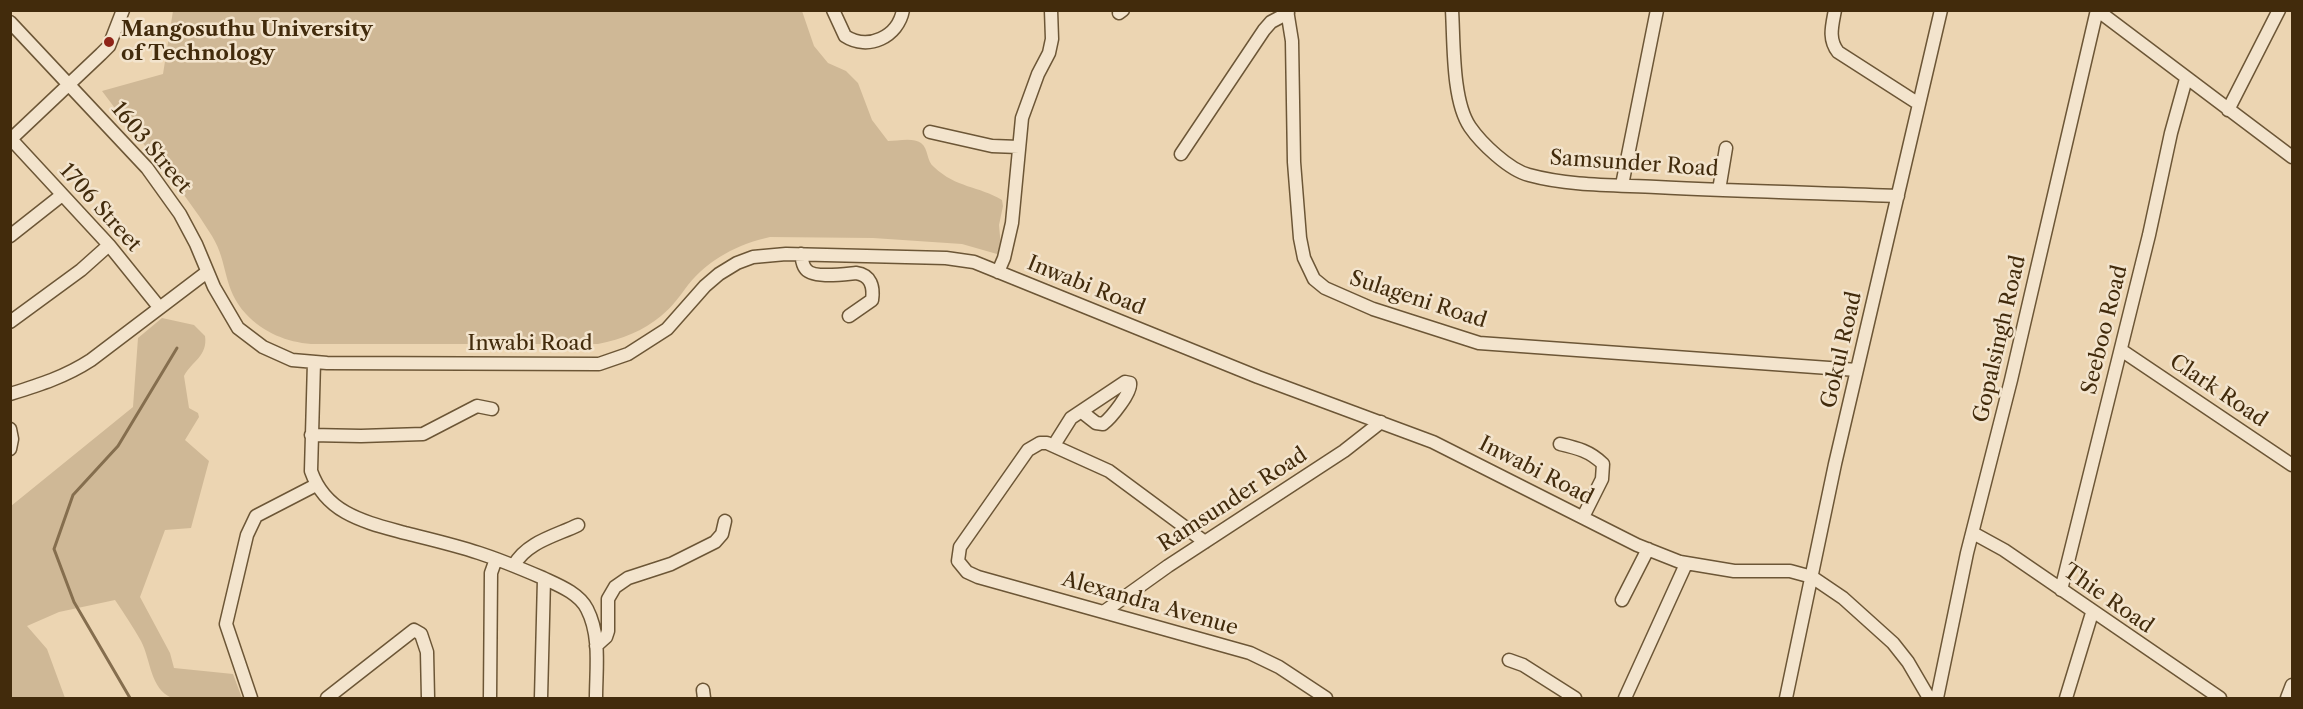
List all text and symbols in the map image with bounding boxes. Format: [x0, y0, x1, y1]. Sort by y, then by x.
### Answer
place label: Mangosuthu University of Technology [121, 17, 373, 67]
marker: Mangosuthu University of Technology [102, 35, 116, 49]
street label: 1603 Street [106, 97, 196, 199]
street label: Samsunder Road [1549, 146, 1719, 182]
street label: 1706 Street [54, 159, 146, 257]
street label: Inwabi Road [1023, 251, 1149, 321]
street label: Gopalsingh Road [1969, 253, 2031, 425]
street label: Seeboo Road [2077, 263, 2133, 397]
street label: Sulageni Road [1346, 266, 1490, 334]
street label: Gokul Road [1816, 289, 1868, 411]
street label: Inwabi Road [468, 331, 592, 357]
street label: Clark Road [2165, 349, 2271, 433]
street label: Inwabi Road [1475, 431, 1597, 511]
street label: Ramsunder Road [1154, 443, 1312, 557]
street label: Thie Road [2058, 559, 2158, 639]
street label: Alexandra Avenue [1059, 567, 1241, 641]

